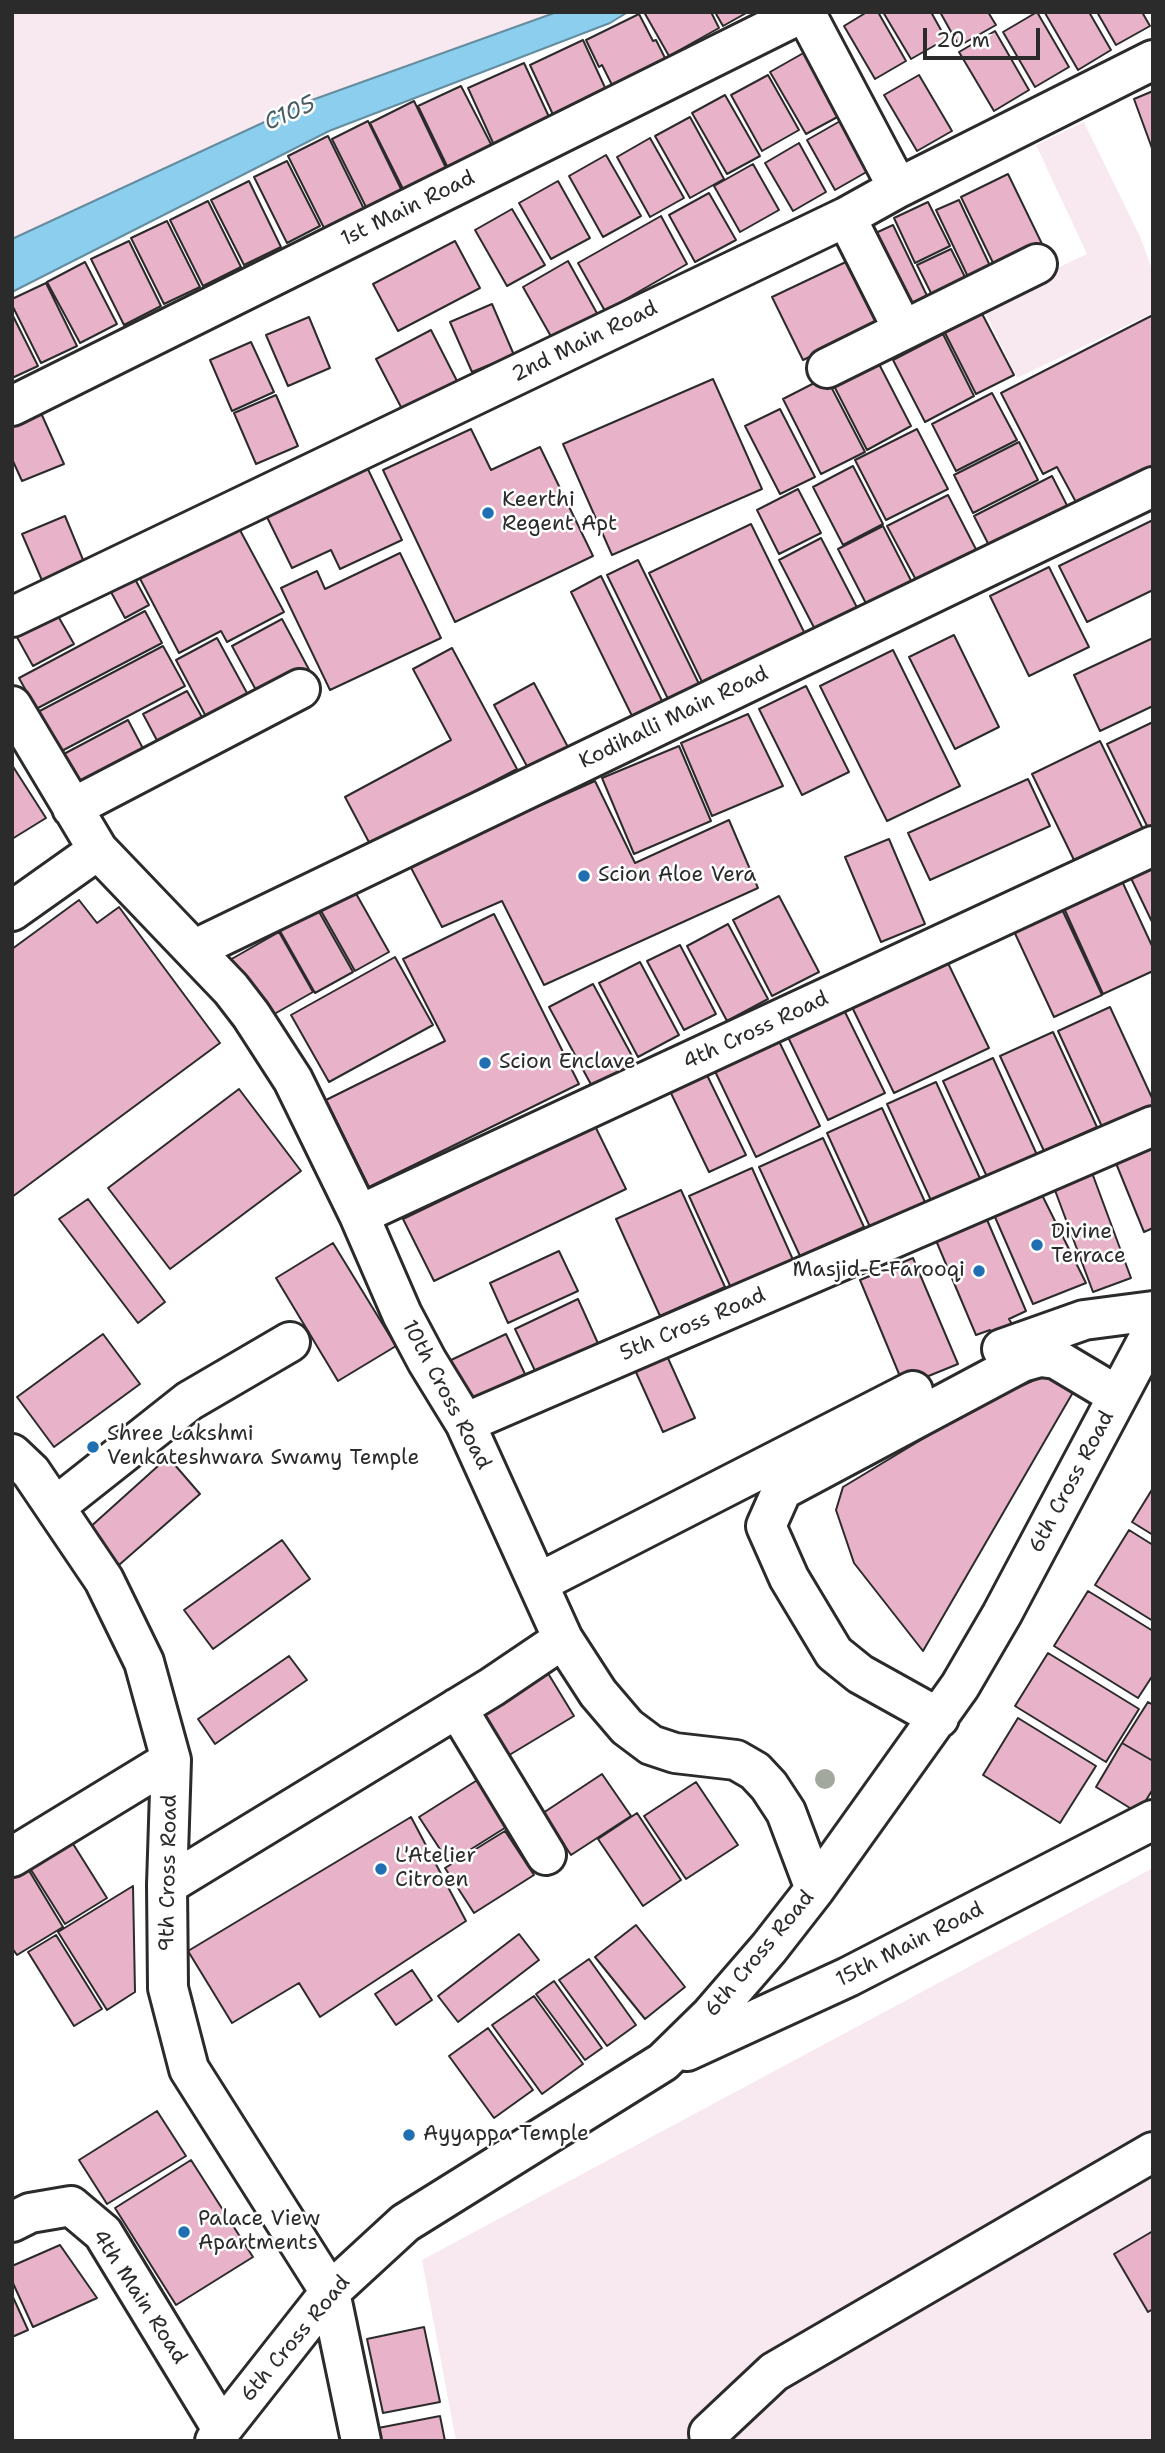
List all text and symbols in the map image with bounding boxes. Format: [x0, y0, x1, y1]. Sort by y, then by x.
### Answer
scale bar [927, 14, 1044, 58]
text: 20 m [936, 26, 990, 54]
water label: C105 [260, 91, 320, 137]
street label: 1st Main Road [337, 166, 479, 252]
street label: 2nd Main Road [508, 296, 662, 388]
place label: Keerthi Regent Apt [502, 488, 617, 538]
marker: Keerthi Regent Apt [480, 505, 496, 521]
street label: Kodihalli Main Road [575, 661, 773, 775]
place label: Scion Aloe Vera [598, 863, 756, 889]
marker: Scion Aloe Vera [576, 868, 592, 884]
street label: 4th Cross Road [679, 986, 833, 1076]
place label: Scion Enclave [499, 1050, 636, 1076]
marker: Scion Enclave [477, 1055, 493, 1071]
place label: Divine Terrace [1051, 1220, 1126, 1270]
marker: Divine Terrace [1029, 1237, 1045, 1253]
place label: Masjid-E-Farooqi [792, 1258, 965, 1284]
marker: Masjid-E-Farooqi [971, 1263, 987, 1279]
street label: 5th Cross Road [616, 1283, 770, 1367]
street label: 10th Cross Road [396, 1316, 496, 1474]
street label: 6th Cross Road [1024, 1407, 1120, 1557]
place label: Shree Lakshmi Venkateshwara Swamy Temple [107, 1422, 419, 1472]
marker: Shree Lakshmi Venkateshwara Swamy Temple [85, 1439, 101, 1455]
street label: 9th Cross Road [155, 1794, 183, 1952]
place label: L'Atelier Citroen [395, 1844, 476, 1894]
marker: L'Atelier Citroen [373, 1861, 389, 1877]
street label: 6th Cross Road [700, 1886, 820, 2022]
street label: 15th Main Road [832, 1897, 988, 1993]
place label: Ayyappa Temple [423, 2122, 589, 2148]
marker: Ayyappa Temple [401, 2127, 417, 2143]
place label: Palace View Apartments [198, 2207, 320, 2257]
marker: Palace View Apartments [176, 2224, 192, 2240]
street label: 4th Main Road [86, 2225, 192, 2369]
street label: 6th Cross Road [236, 2271, 356, 2407]

